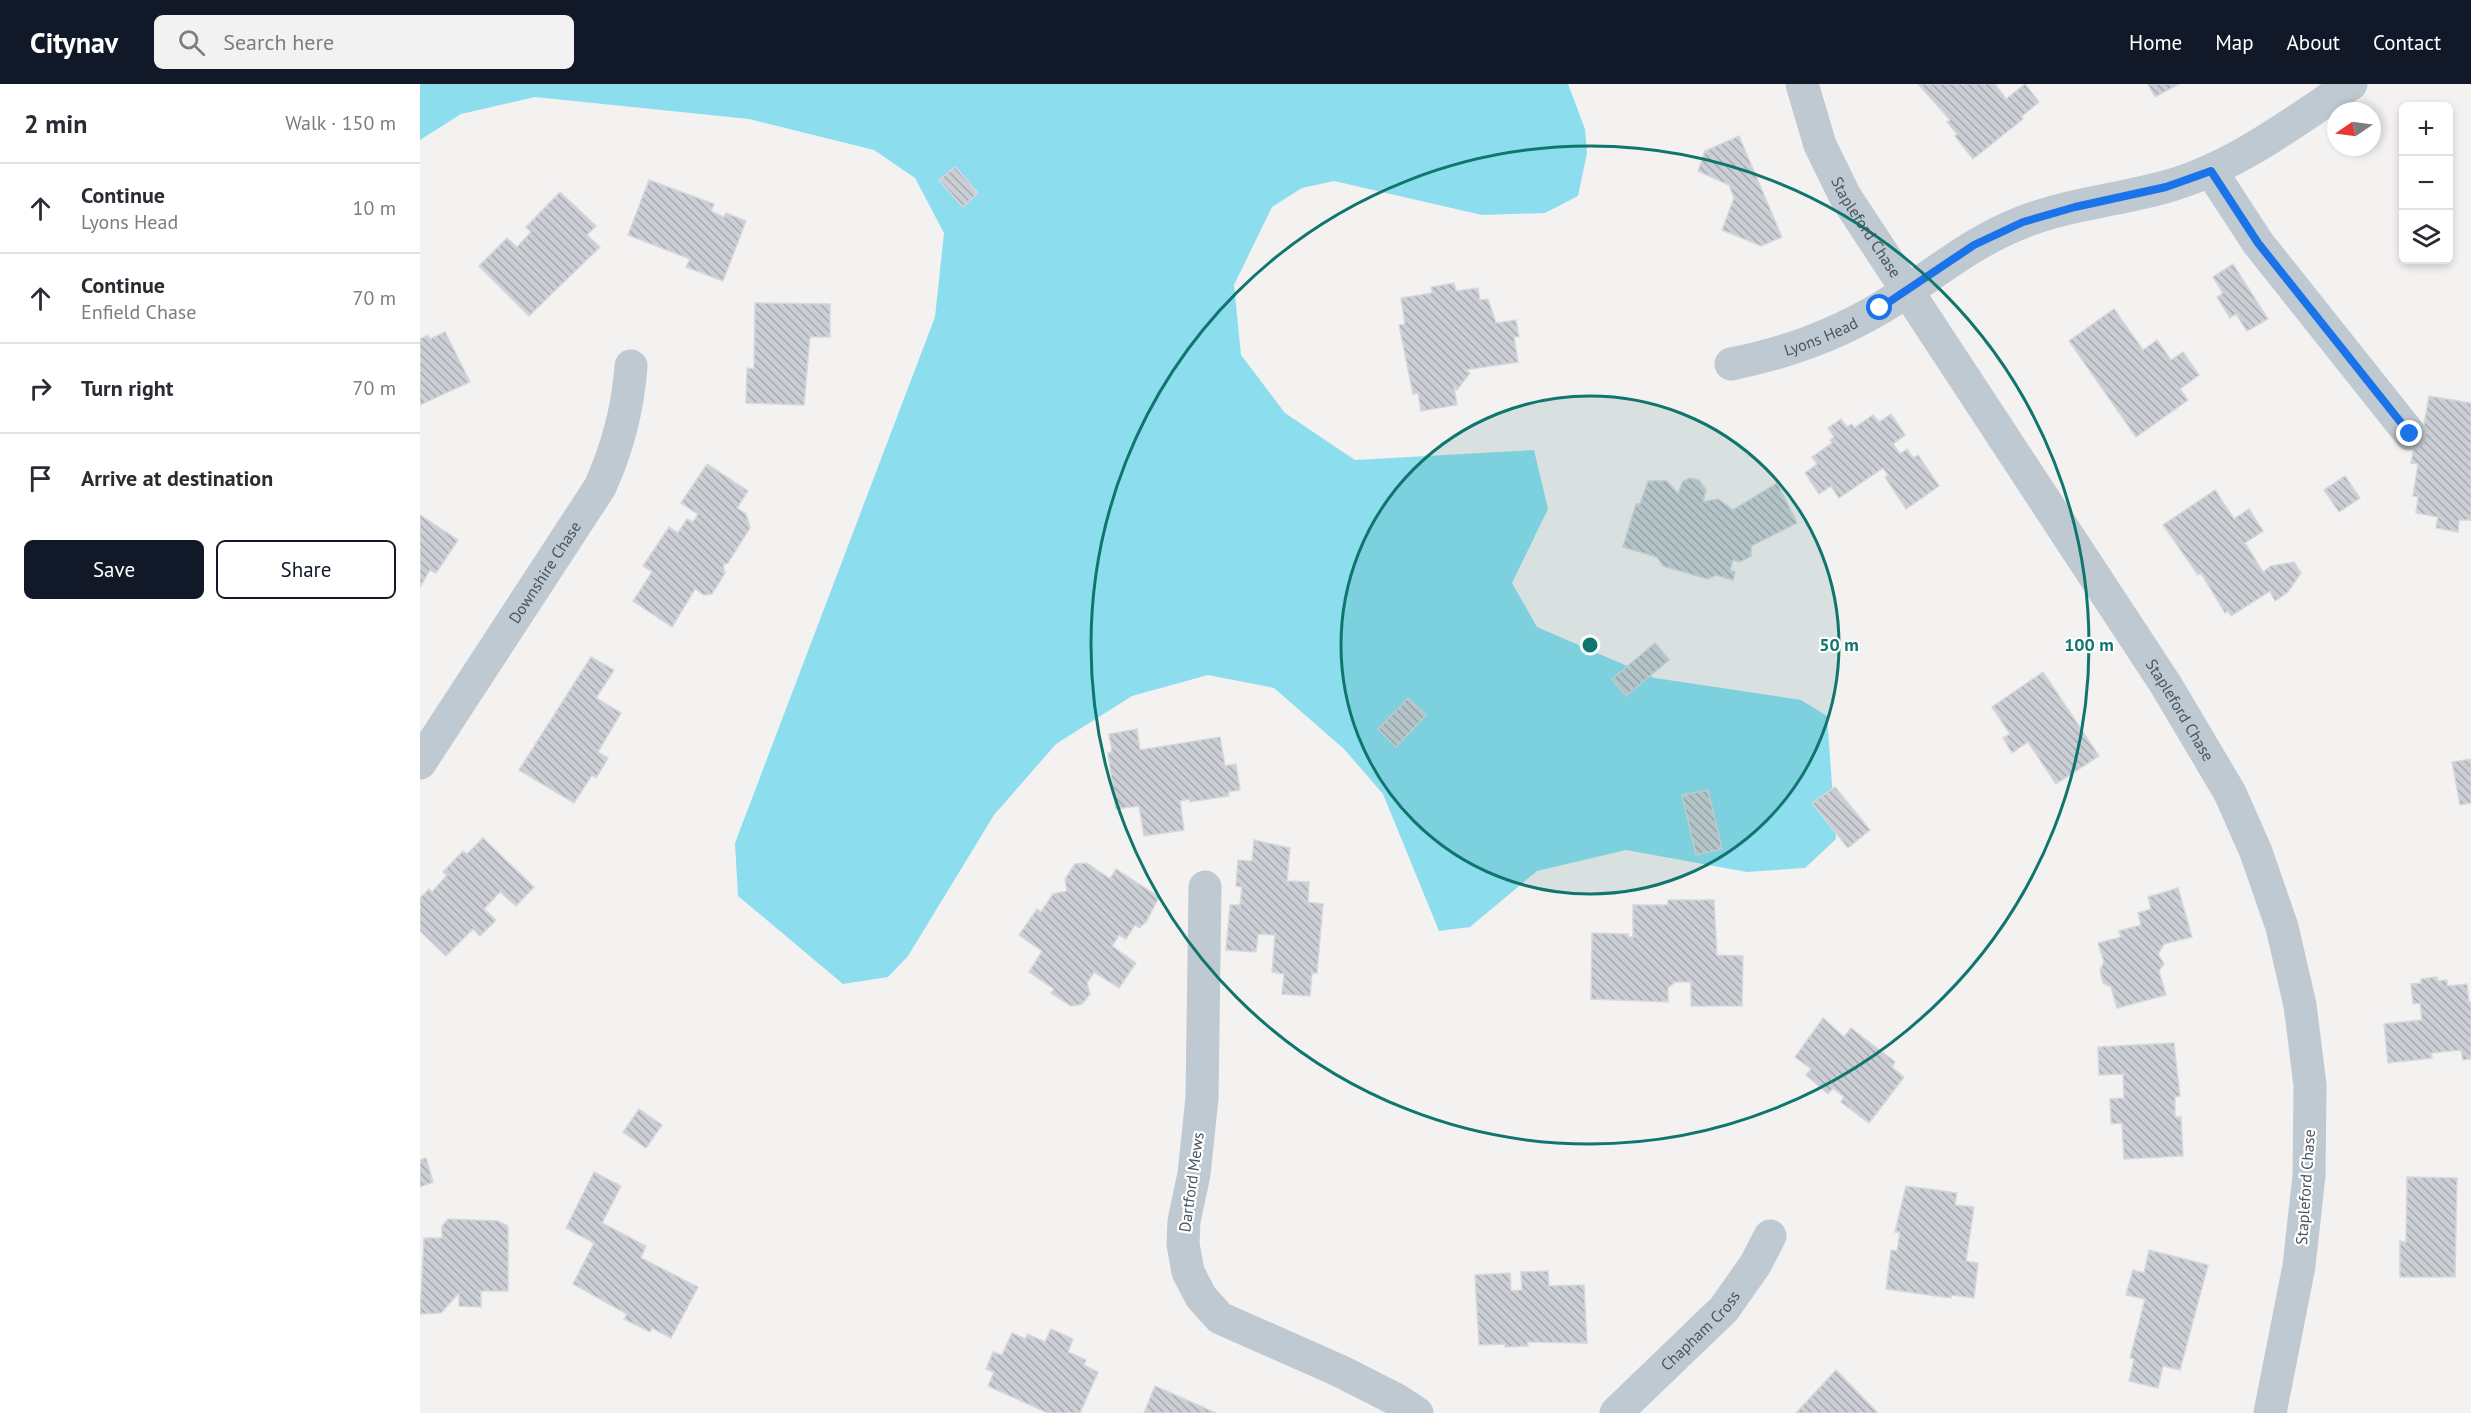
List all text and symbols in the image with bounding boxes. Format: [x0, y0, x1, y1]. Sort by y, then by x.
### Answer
search box [154, 15, 574, 69]
text: Citynav [30, 24, 118, 61]
icon: search [175, 26, 208, 59]
text: Search here [223, 28, 334, 56]
text: Home [2129, 29, 2182, 56]
text: Map [2215, 29, 2254, 56]
text: About [2287, 29, 2340, 56]
text: Contact [2373, 29, 2441, 56]
north arrow [2327, 102, 2381, 156]
map controls [2399, 102, 2453, 264]
button: + [2399, 102, 2453, 156]
text: 2 min [24, 107, 87, 140]
text: Walk · 150 m [285, 110, 396, 136]
button: − [2399, 156, 2453, 210]
street label: Stapleford Chase [1827, 173, 1906, 281]
text: Continue [81, 181, 165, 209]
icon: ahead [24, 192, 57, 225]
text: 10 m [353, 195, 396, 221]
text: Lyons Head [81, 209, 178, 235]
button: layers [2399, 210, 2453, 264]
text: Continue [81, 271, 165, 299]
icon: ahead [24, 282, 57, 315]
text: 70 m [353, 285, 396, 311]
route start [1866, 294, 1892, 320]
text: Enfield Chase [81, 299, 196, 325]
street label: Lyons Head [1781, 312, 1861, 360]
icon: right [24, 372, 57, 405]
text: Turn right [81, 374, 173, 402]
text: 70 m [353, 375, 396, 401]
route end [2396, 420, 2422, 446]
icon: arrive [24, 462, 57, 495]
text: Arrive at destination [81, 464, 273, 492]
street label: Downshire Chase [504, 517, 585, 627]
button: Save [24, 540, 204, 599]
button: Share [216, 540, 396, 599]
text: 50 m [1819, 633, 1859, 656]
text: 100 m [2064, 633, 2114, 656]
centre of rings [1580, 635, 1600, 655]
street label: Stapleford Chase [2142, 655, 2219, 765]
street label: Stapleford Chase [2291, 1129, 2319, 1245]
street label: Dartford Mews [1174, 1131, 1208, 1233]
street label: Chapham Cross [1656, 1286, 1744, 1375]

